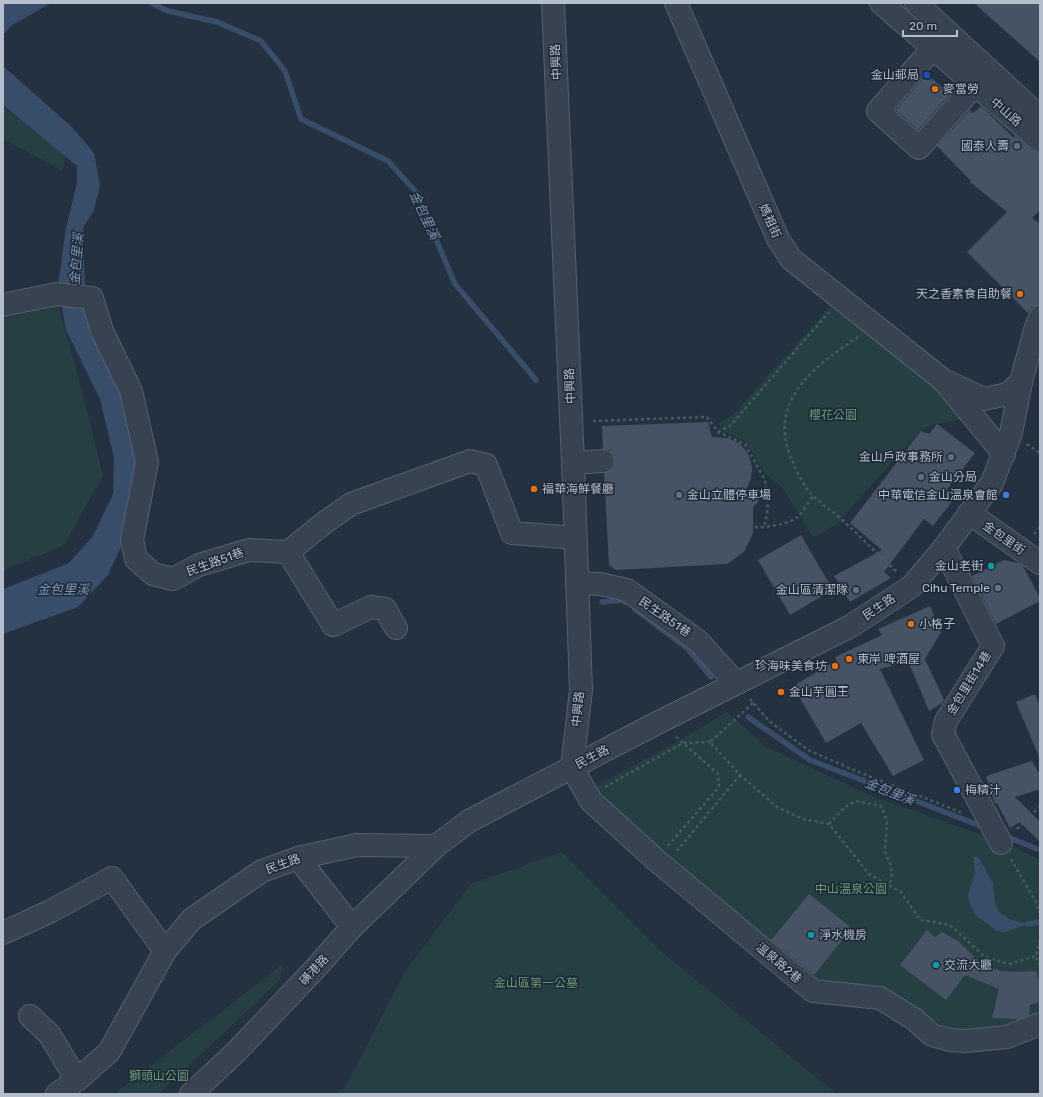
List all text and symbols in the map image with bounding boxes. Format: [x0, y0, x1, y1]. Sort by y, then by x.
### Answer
scale bar [903, 12, 957, 38]
text: 20 m [909, 19, 937, 33]
street label: 中興路 [548, 44, 564, 80]
place label: 金山郵局 [871, 68, 919, 82]
marker: 金山郵局 [922, 70, 932, 80]
place label: 麥當勞 [943, 82, 979, 96]
marker: 麥當勞 [930, 84, 940, 94]
street label: 中山路 [988, 95, 1024, 129]
place label: 國泰人壽 [961, 139, 1009, 153]
marker: 國泰人壽 [1012, 141, 1022, 151]
water label: 金包里溪 [407, 188, 443, 244]
street label: 媽祖街 [756, 202, 784, 240]
water label: 金包里溪 [67, 231, 86, 286]
place label: 天之香素食自助餐 [916, 287, 1012, 301]
marker: 天之香素食自助餐 [1015, 289, 1025, 299]
street label: 中興路 [562, 368, 578, 404]
park label: 櫻花公園 [809, 408, 857, 422]
place label: 金山戶政事務所 [859, 450, 943, 464]
marker: 金山戶政事務所 [946, 452, 956, 462]
place label: 金山分局 [929, 470, 977, 484]
marker: 金山分局 [916, 472, 926, 482]
place label: 福華海鮮餐廳 [542, 482, 614, 496]
marker: 福華海鮮餐廳 [529, 484, 539, 494]
place label: 金山立體停車場 [687, 488, 771, 502]
place label: 中華電信金山溫泉會館 [878, 488, 998, 502]
marker: 金山立體停車場 [674, 490, 684, 500]
marker: 中華電信金山溫泉會館 [1001, 490, 1011, 500]
street label: 金包里街 [980, 518, 1028, 558]
street label: 民生路51巷 [184, 545, 246, 579]
place label: 金山老街 [935, 559, 983, 573]
marker: 金山老街 [986, 561, 996, 571]
place label: Cihu Temple [922, 581, 990, 595]
water label: 金包里溪 [37, 582, 91, 597]
place label: 金山區清潔隊 [776, 583, 848, 597]
marker: Cihu Temple [993, 583, 1003, 593]
marker: 金山區清潔隊 [851, 585, 861, 595]
street label: 民生路 [860, 591, 898, 623]
street label: 民生路51巷 [636, 594, 694, 640]
place label: 小格子 [919, 617, 955, 631]
marker: 小格子 [906, 619, 916, 629]
street label: 金包里街14巷 [944, 649, 994, 717]
place label: 東岸 啤酒屋 [857, 652, 920, 666]
marker: 東岸 啤酒屋 [844, 654, 854, 664]
place label: 珍海味美食坊 [755, 659, 827, 673]
marker: 珍海味美食坊 [830, 661, 840, 671]
place label: 金山芋圓王 [789, 685, 849, 699]
marker: 金山芋圓王 [776, 687, 786, 697]
street label: 中興路 [569, 690, 587, 728]
street label: 民生路 [573, 742, 611, 772]
water label: 金包里溪 [863, 775, 919, 809]
place label: 梅精汁 [965, 783, 1001, 797]
marker: 梅精汁 [952, 785, 962, 795]
street label: 民生路 [264, 851, 302, 877]
park label: 中山溫泉公園 [815, 882, 887, 896]
place label: 淨水機房 [819, 928, 867, 942]
marker: 淨水機房 [806, 930, 816, 940]
street label: 溫泉路2巷 [753, 940, 805, 986]
street label: 磺港路 [297, 952, 331, 988]
place label: 交流大廳 [944, 958, 992, 972]
marker: 交流大廳 [931, 960, 941, 970]
park label: 金山區第一公墓 [494, 976, 578, 990]
park label: 獅頭山公園 [129, 1069, 189, 1083]

